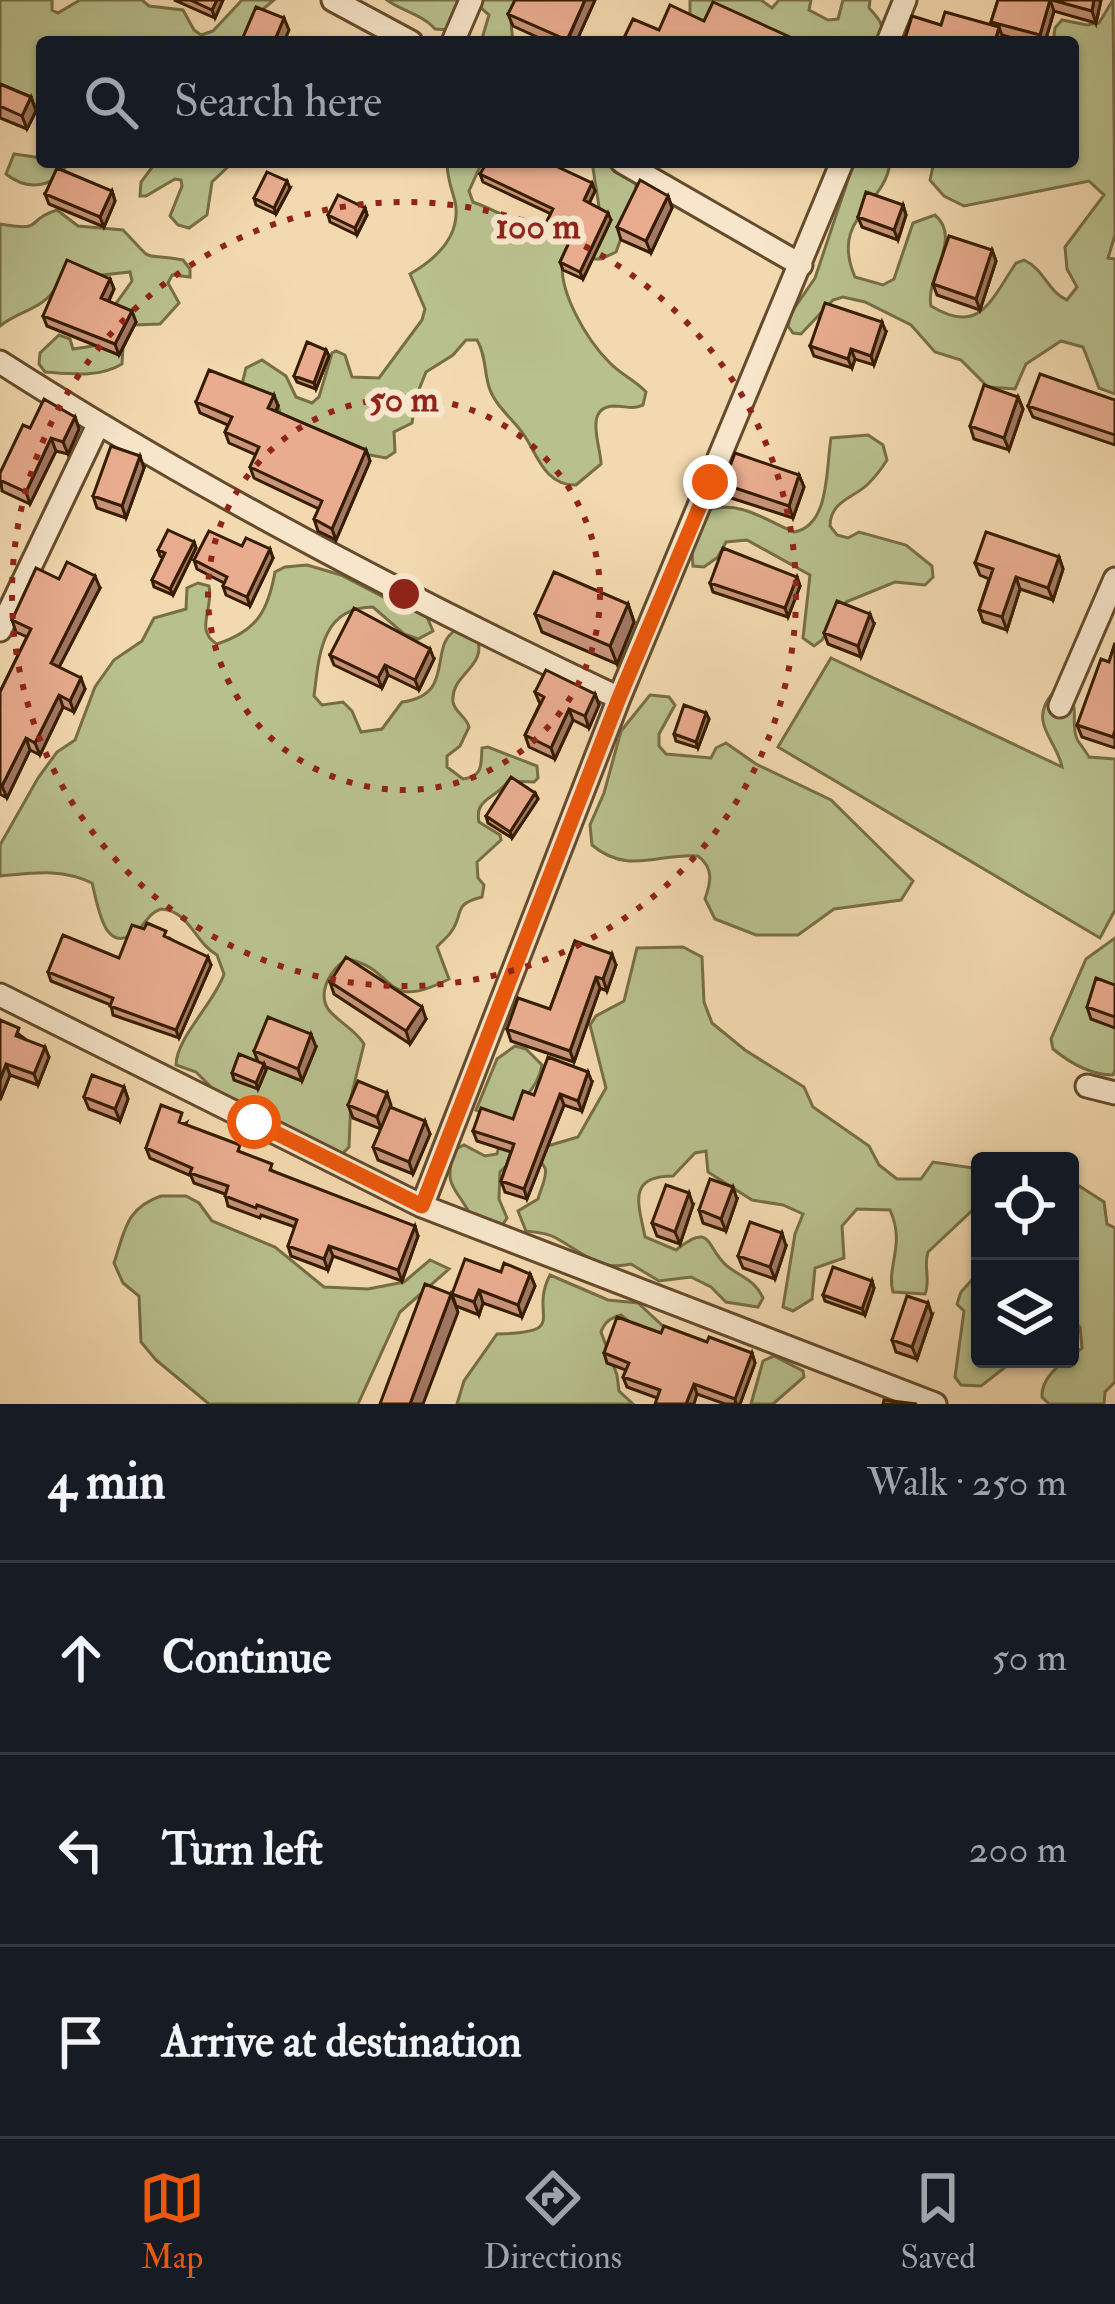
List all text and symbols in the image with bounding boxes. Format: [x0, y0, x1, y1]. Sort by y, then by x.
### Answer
search box [36, 36, 1079, 168]
icon: search [78, 69, 144, 135]
text: Search here [174, 74, 382, 130]
text: 100 m [495, 204, 581, 249]
text: 50 m [369, 377, 439, 422]
route end [683, 455, 737, 509]
centre of rings [383, 573, 425, 615]
route start [227, 1095, 281, 1149]
map controls [971, 1152, 1079, 1368]
button: locate [971, 1152, 1079, 1260]
button: layers [971, 1260, 1079, 1368]
text: 4 min [48, 1450, 166, 1514]
text: Walk · 250 m [867, 1458, 1067, 1507]
icon: ahead [48, 1625, 114, 1691]
text: Continue [162, 1630, 331, 1686]
text: 50 m [992, 1633, 1067, 1682]
icon: left [48, 1817, 114, 1883]
text: Turn left [162, 1822, 323, 1878]
text: 200 m [969, 1825, 1067, 1874]
icon: arrive [48, 2009, 114, 2075]
text: Arrive at destination [162, 2014, 522, 2070]
tab: Map [139, 2165, 205, 2278]
tab: Directions [484, 2165, 622, 2278]
tab: Saved [900, 2165, 976, 2278]

